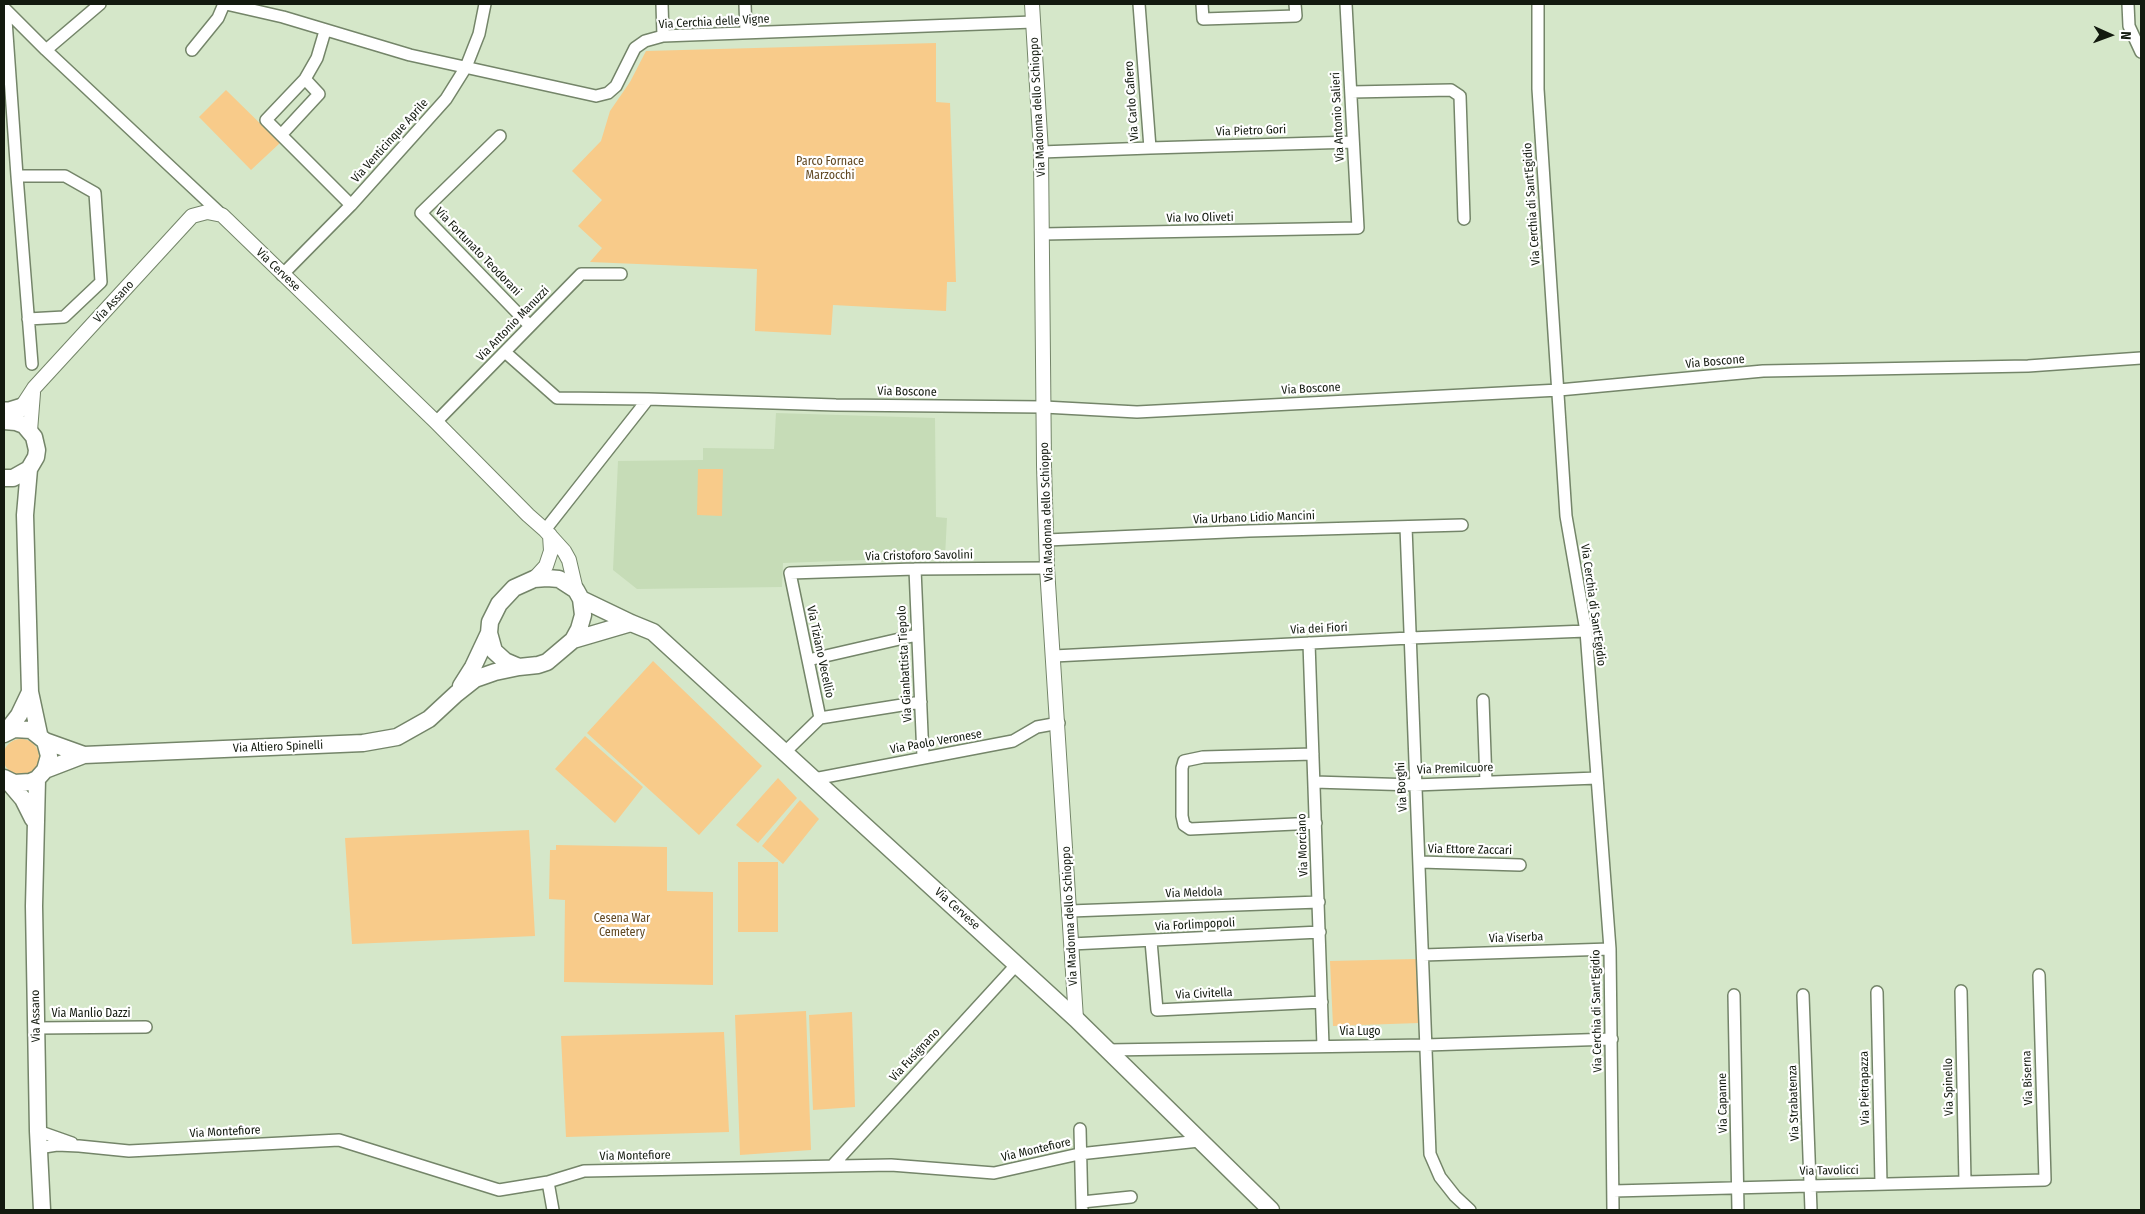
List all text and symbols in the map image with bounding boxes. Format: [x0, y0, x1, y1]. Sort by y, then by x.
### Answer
north arrow [2085, 10, 2135, 60]
street label: Via Cerchia delle Vigne [658, 12, 770, 32]
text: N [2117, 31, 2134, 40]
street label: Via Madonna dello Schioppo [1027, 37, 1049, 177]
street label: Via Carlo Cafiero [1122, 60, 1142, 142]
street label: Via Antonio Salieri [1328, 72, 1348, 162]
street label: Via Venticinque Aprile [349, 96, 431, 186]
street label: Via Pietro Gori [1216, 123, 1286, 139]
street label: Via Cerchia di Sant'Egidio [1521, 142, 1543, 266]
park label: Parco Fornace Marzocchi [796, 155, 864, 183]
street label: Via Fortunato Teodorani [432, 205, 524, 299]
street label: Via Ivo Oliveti [1166, 210, 1234, 226]
street label: Via Cervese [253, 245, 303, 295]
street label: Via Assano [91, 278, 137, 326]
street label: Via Antonio Manuzzi [474, 284, 552, 364]
street label: Via Boscone [1685, 352, 1745, 372]
street label: Via Boscone [1281, 380, 1341, 398]
street label: Via Boscone [877, 384, 937, 400]
street label: Via Madonna dello Schioppo [1037, 442, 1057, 582]
street label: Via Urbano Lidio Mancini [1193, 509, 1315, 527]
street label: Via Cerchia di Sant'Egidio [1577, 543, 1609, 667]
street label: Via Cristoforo Savolini [865, 548, 973, 564]
street label: Via Tiziano Vecellio [803, 605, 837, 699]
street label: Via Gianbattista Tiepolo [895, 605, 915, 723]
street label: Via dei Fiori [1290, 620, 1348, 638]
street label: Via Paolo Veronese [889, 727, 983, 757]
street label: Via Altiero Spinelli [233, 738, 323, 756]
street label: Via Premilcuore [1417, 760, 1493, 778]
street label: Via Borghi [1394, 762, 1410, 812]
street label: Via Morciano [1295, 813, 1311, 877]
street label: Via Ettore Zaccari [1428, 842, 1512, 858]
street label: Via Madonna dello Schioppo [1059, 846, 1081, 986]
street label: Via Cervese [931, 885, 983, 933]
street label: Via Meldola [1165, 885, 1223, 901]
park label: Cesena War Cemetery [594, 912, 650, 940]
street label: Via Forlimpopoli [1155, 916, 1235, 934]
street label: Via Viserba [1489, 930, 1543, 946]
street label: Via Cerchia di Sant'Egidio [1589, 949, 1605, 1073]
street label: Via Civitella [1175, 985, 1233, 1003]
street label: Via Assano [28, 990, 44, 1042]
street label: Via Manlio Dazzi [51, 1007, 131, 1021]
street label: Via Fusignano [887, 1025, 943, 1085]
street label: Via Lugo [1339, 1025, 1381, 1039]
street label: Via Biserna [2020, 1050, 2036, 1106]
street label: Via Pietrapazza [1857, 1051, 1873, 1125]
street label: Via Spinello [1941, 1058, 1957, 1116]
street label: Via Strabatenza [1785, 1065, 1803, 1141]
street label: Via Capanne [1715, 1073, 1731, 1133]
street label: Via Montefiore [189, 1123, 261, 1141]
street label: Via Montefiore [1000, 1135, 1072, 1165]
street label: Via Montefiore [599, 1148, 671, 1164]
street label: Via Tavolicci [1799, 1163, 1859, 1179]

